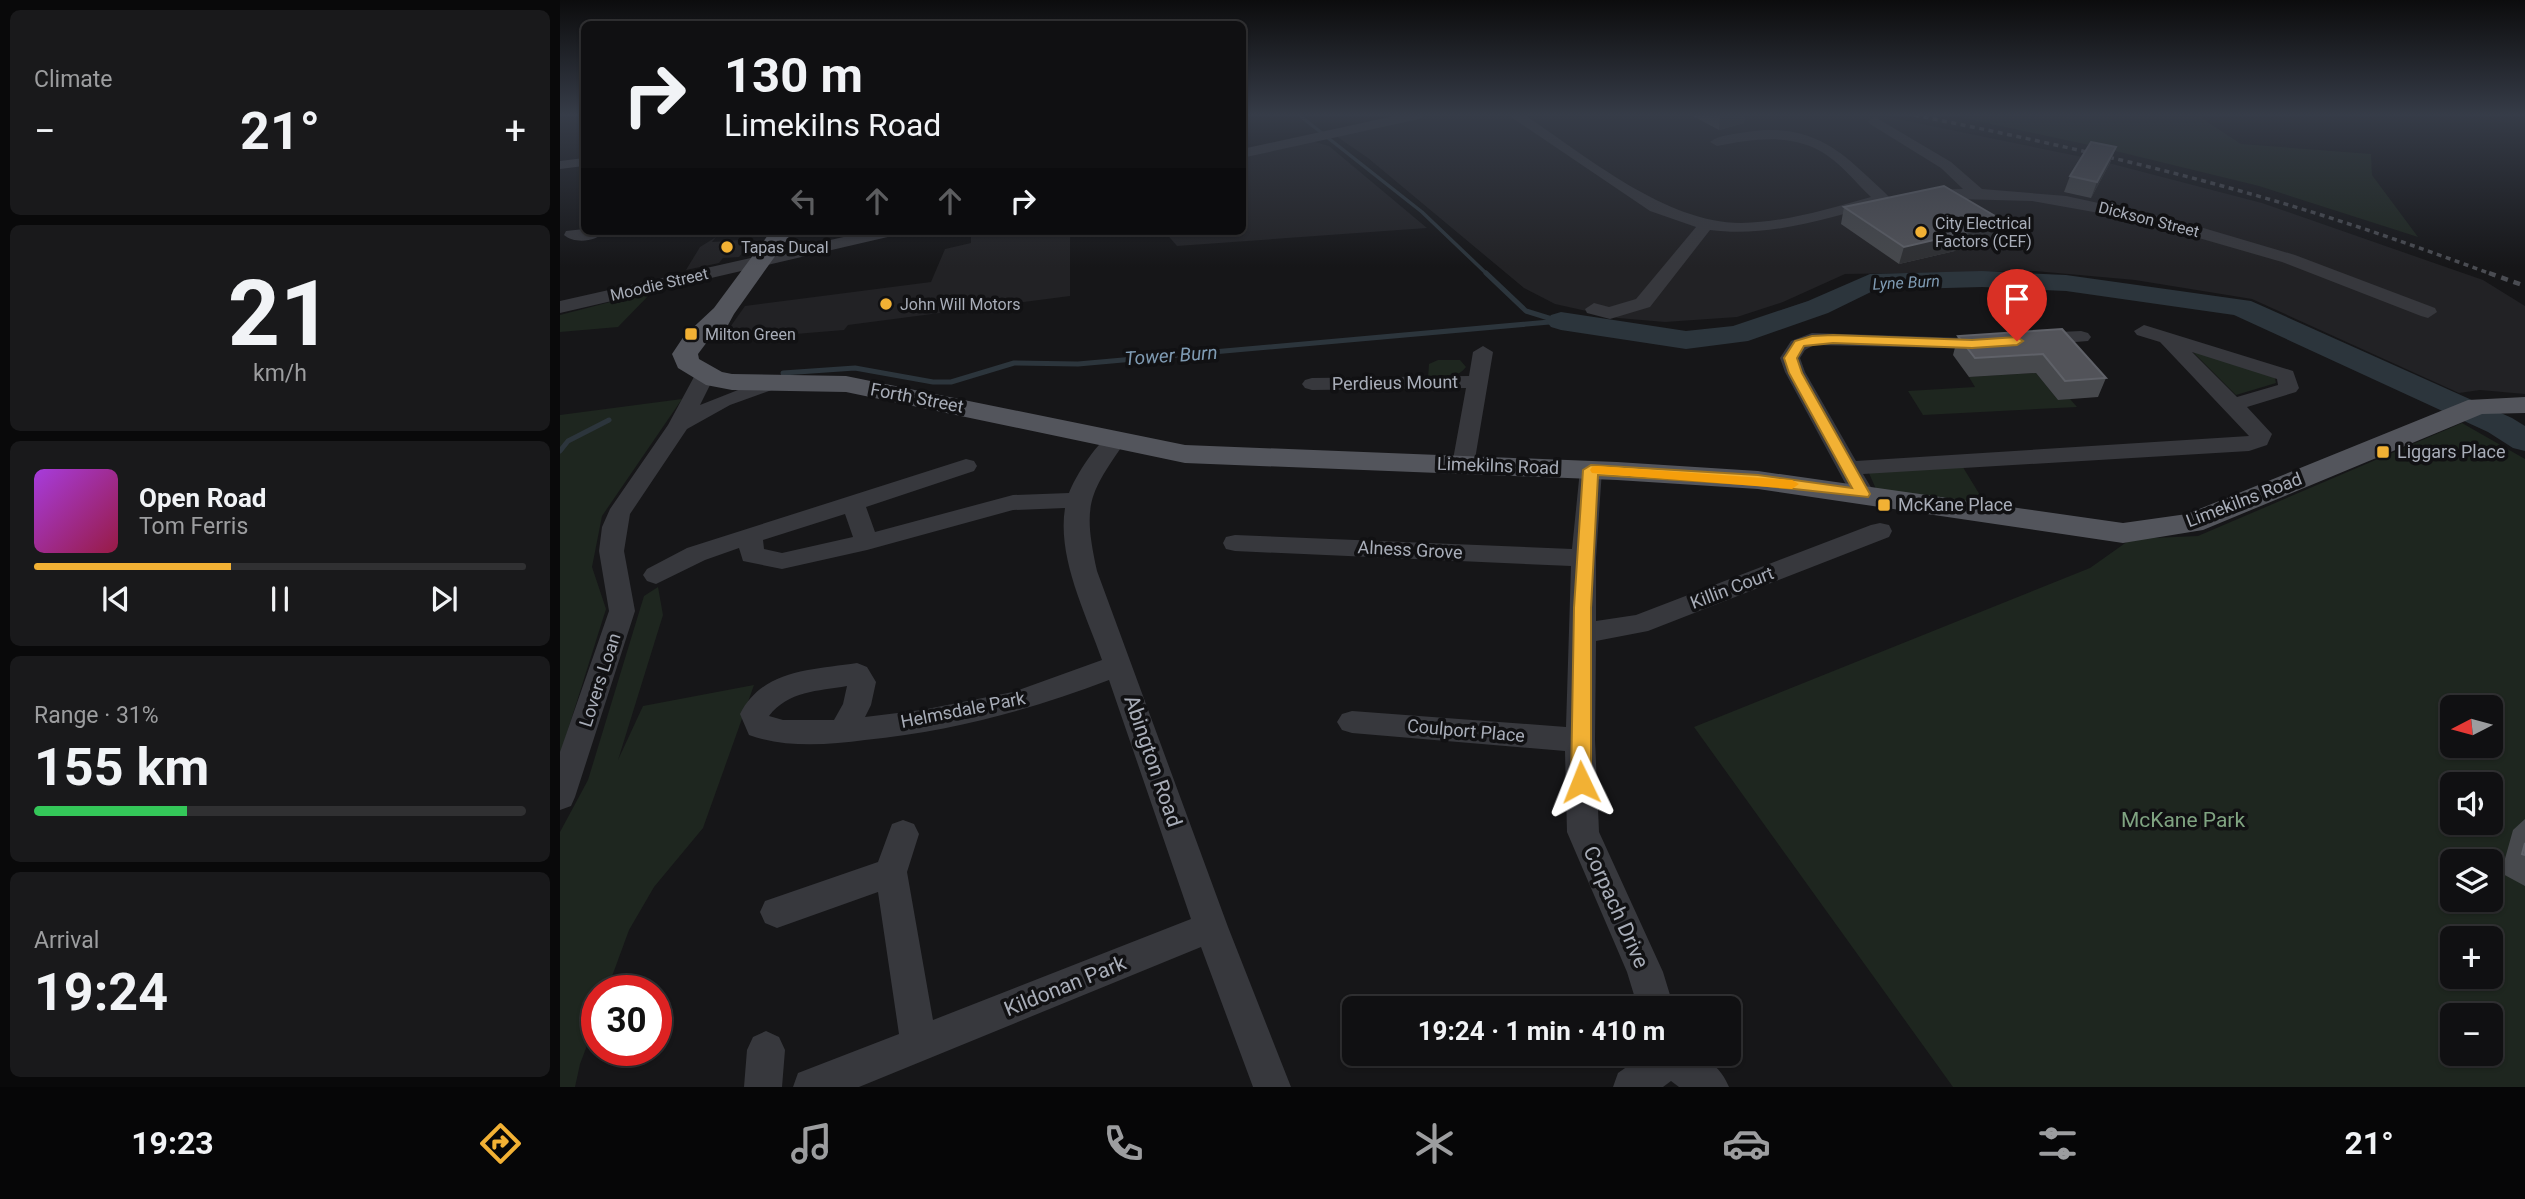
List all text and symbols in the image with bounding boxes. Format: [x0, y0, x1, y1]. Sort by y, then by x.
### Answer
text: 130 m [724, 47, 863, 104]
icon: right [609, 49, 700, 140]
text: Climate [34, 66, 113, 93]
text: 21° [240, 101, 320, 162]
text: Limekilns Road [724, 106, 941, 144]
text: − [34, 109, 56, 153]
text: + [504, 109, 526, 153]
icon: left [785, 182, 823, 220]
icon: ahead [858, 182, 896, 220]
icon: ahead [931, 182, 969, 220]
icon: right [1004, 182, 1042, 220]
street label: Dickson Street [2096, 198, 2201, 241]
place label: City Electrical Factors (CEF) [1935, 214, 2032, 251]
marker: City Electrical Factors (CEF) [1913, 224, 1929, 240]
place label: Tapas Ducal [741, 238, 829, 257]
marker: Tapas Ducal [719, 239, 735, 255]
text: 21 [228, 261, 332, 367]
street label: Moodie Street [608, 264, 710, 305]
pin [1987, 269, 2047, 341]
water label: Lyne Burn [1872, 271, 1940, 294]
icon: arrive [1998, 280, 2036, 318]
place label: John Will Motors [900, 295, 1020, 314]
marker: John Will Motors [878, 296, 894, 312]
place label: Milton Green [705, 325, 796, 344]
marker: Milton Green [683, 326, 699, 342]
water label: Tower Burn [1124, 341, 1218, 370]
text: km/h [253, 360, 307, 387]
street label: Perdieus Mount [1332, 371, 1458, 394]
street label: Forth Street [869, 378, 966, 417]
place label: Liggars Place [2397, 441, 2505, 462]
marker: Liggars Place [2375, 444, 2391, 460]
street label: Limekilns Road [1437, 453, 1559, 478]
street label: Limekilns Road [2183, 468, 2305, 531]
text: Open Road [139, 483, 267, 513]
place label: McKane Place [1898, 494, 2013, 515]
marker: McKane Place [1876, 497, 1892, 513]
text: Tom Ferris [139, 513, 248, 540]
street label: Alness Grove [1357, 536, 1463, 563]
street label: Killin Court [1687, 562, 1777, 613]
icon: previous [97, 580, 135, 618]
icon: pause [261, 580, 299, 618]
icon: next [425, 580, 463, 618]
street label: Lovers Loan [574, 630, 625, 729]
street label: Helmsdale Park [899, 687, 1028, 732]
street label: Abington Road [1119, 692, 1187, 830]
north arrow [2440, 695, 2502, 758]
map controls [2440, 695, 2503, 1066]
text: Range · 31% [34, 702, 159, 729]
street label: Coulport Place [1406, 715, 1526, 746]
text: 155 km [34, 737, 209, 798]
position arrow [1544, 745, 1618, 819]
button: sound [2440, 772, 2503, 835]
park label: McKane Park [2121, 808, 2245, 832]
street label: Corpach Drive [1578, 842, 1654, 972]
button: layers [2440, 849, 2503, 912]
button: + [2440, 926, 2503, 989]
text: Arrival [34, 927, 99, 954]
street label: Kildonan Park [1001, 951, 1130, 1021]
text: 19:24 [34, 962, 168, 1023]
speed limit sign: 30 [581, 975, 672, 1066]
button: − [2440, 1003, 2503, 1066]
text: 19:24 · 1 min · 410 m [1418, 1016, 1665, 1046]
icon: directions [476, 1119, 525, 1168]
icon: music [787, 1119, 836, 1168]
icon: phone [1099, 1119, 1148, 1168]
icon: climate [1410, 1119, 1459, 1168]
icon: car [1722, 1119, 1771, 1168]
icon: filters [2033, 1119, 2082, 1168]
text: 19:23 [131, 1124, 214, 1162]
text: 21° [2345, 1124, 2394, 1162]

